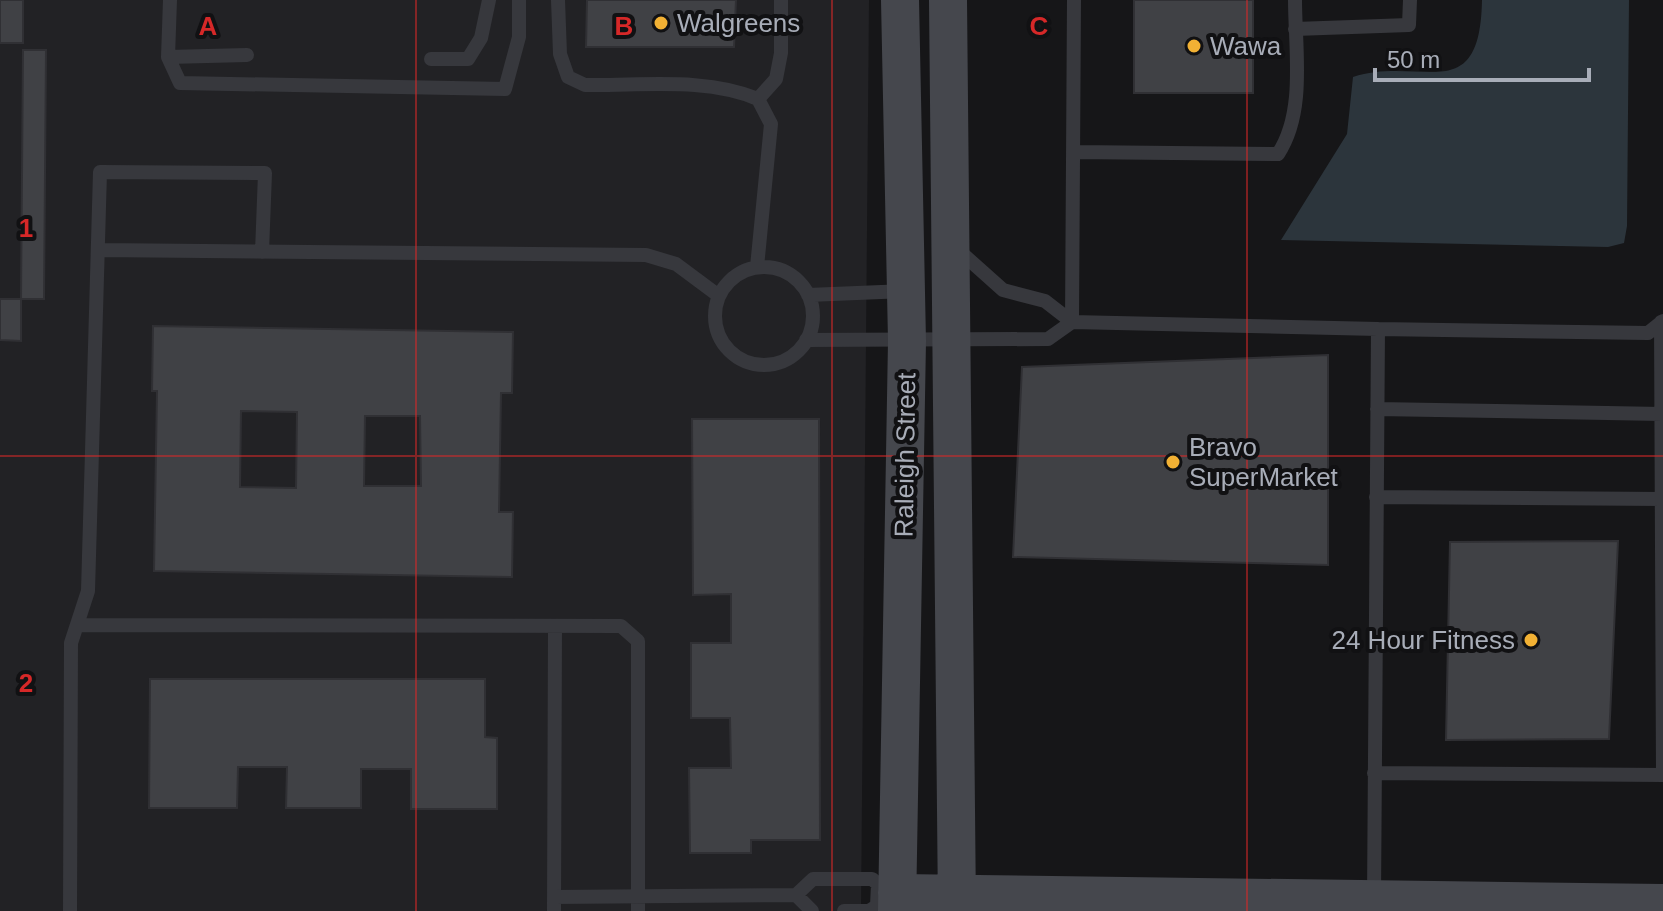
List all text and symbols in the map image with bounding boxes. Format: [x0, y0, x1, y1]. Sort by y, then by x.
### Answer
place label: Walgreens [677, 8, 800, 38]
text: A [199, 11, 218, 41]
text: B [615, 11, 633, 41]
text: C [1030, 11, 1049, 41]
marker: Walgreens [652, 14, 670, 32]
place label: Wawa [1210, 31, 1282, 61]
scale bar [1375, 32, 1589, 82]
marker: Wawa [1185, 37, 1203, 55]
text: 50 m [1387, 46, 1440, 73]
text: 1 [19, 213, 33, 243]
street label: Raleigh Street [889, 372, 921, 538]
place label: Bravo SuperMarket [1189, 432, 1339, 492]
marker: Bravo SuperMarket [1164, 453, 1182, 471]
place label: 24 Hour Fitness [1331, 625, 1515, 655]
marker: 24 Hour Fitness [1522, 631, 1540, 649]
text: 2 [19, 668, 33, 698]

